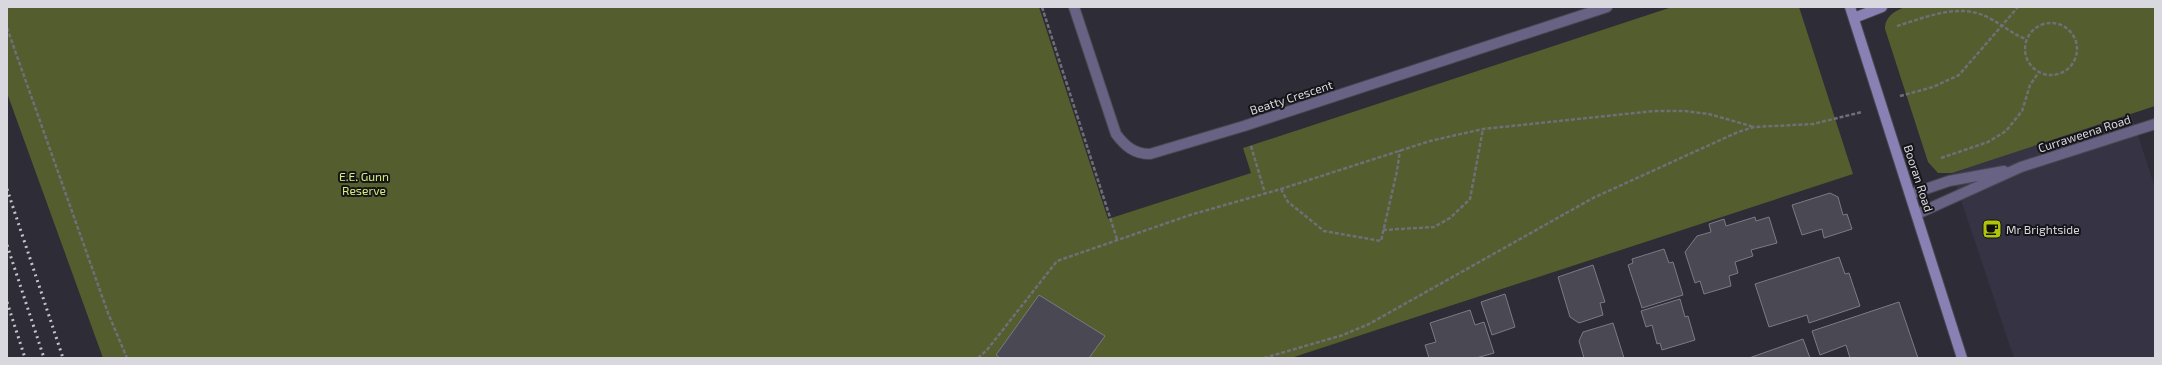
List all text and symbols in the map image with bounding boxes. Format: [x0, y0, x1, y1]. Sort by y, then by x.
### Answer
street label: Beatty Crescent [1248, 77, 1335, 117]
street label: Curraweena Road [2036, 111, 2132, 155]
street label: Booran Road [1902, 143, 1936, 213]
park label: E.E. Gunn Reserve [339, 169, 389, 197]
cafe icon: Mr Brightside [1981, 218, 2003, 240]
place label: Mr Brightside [2006, 222, 2080, 236]

